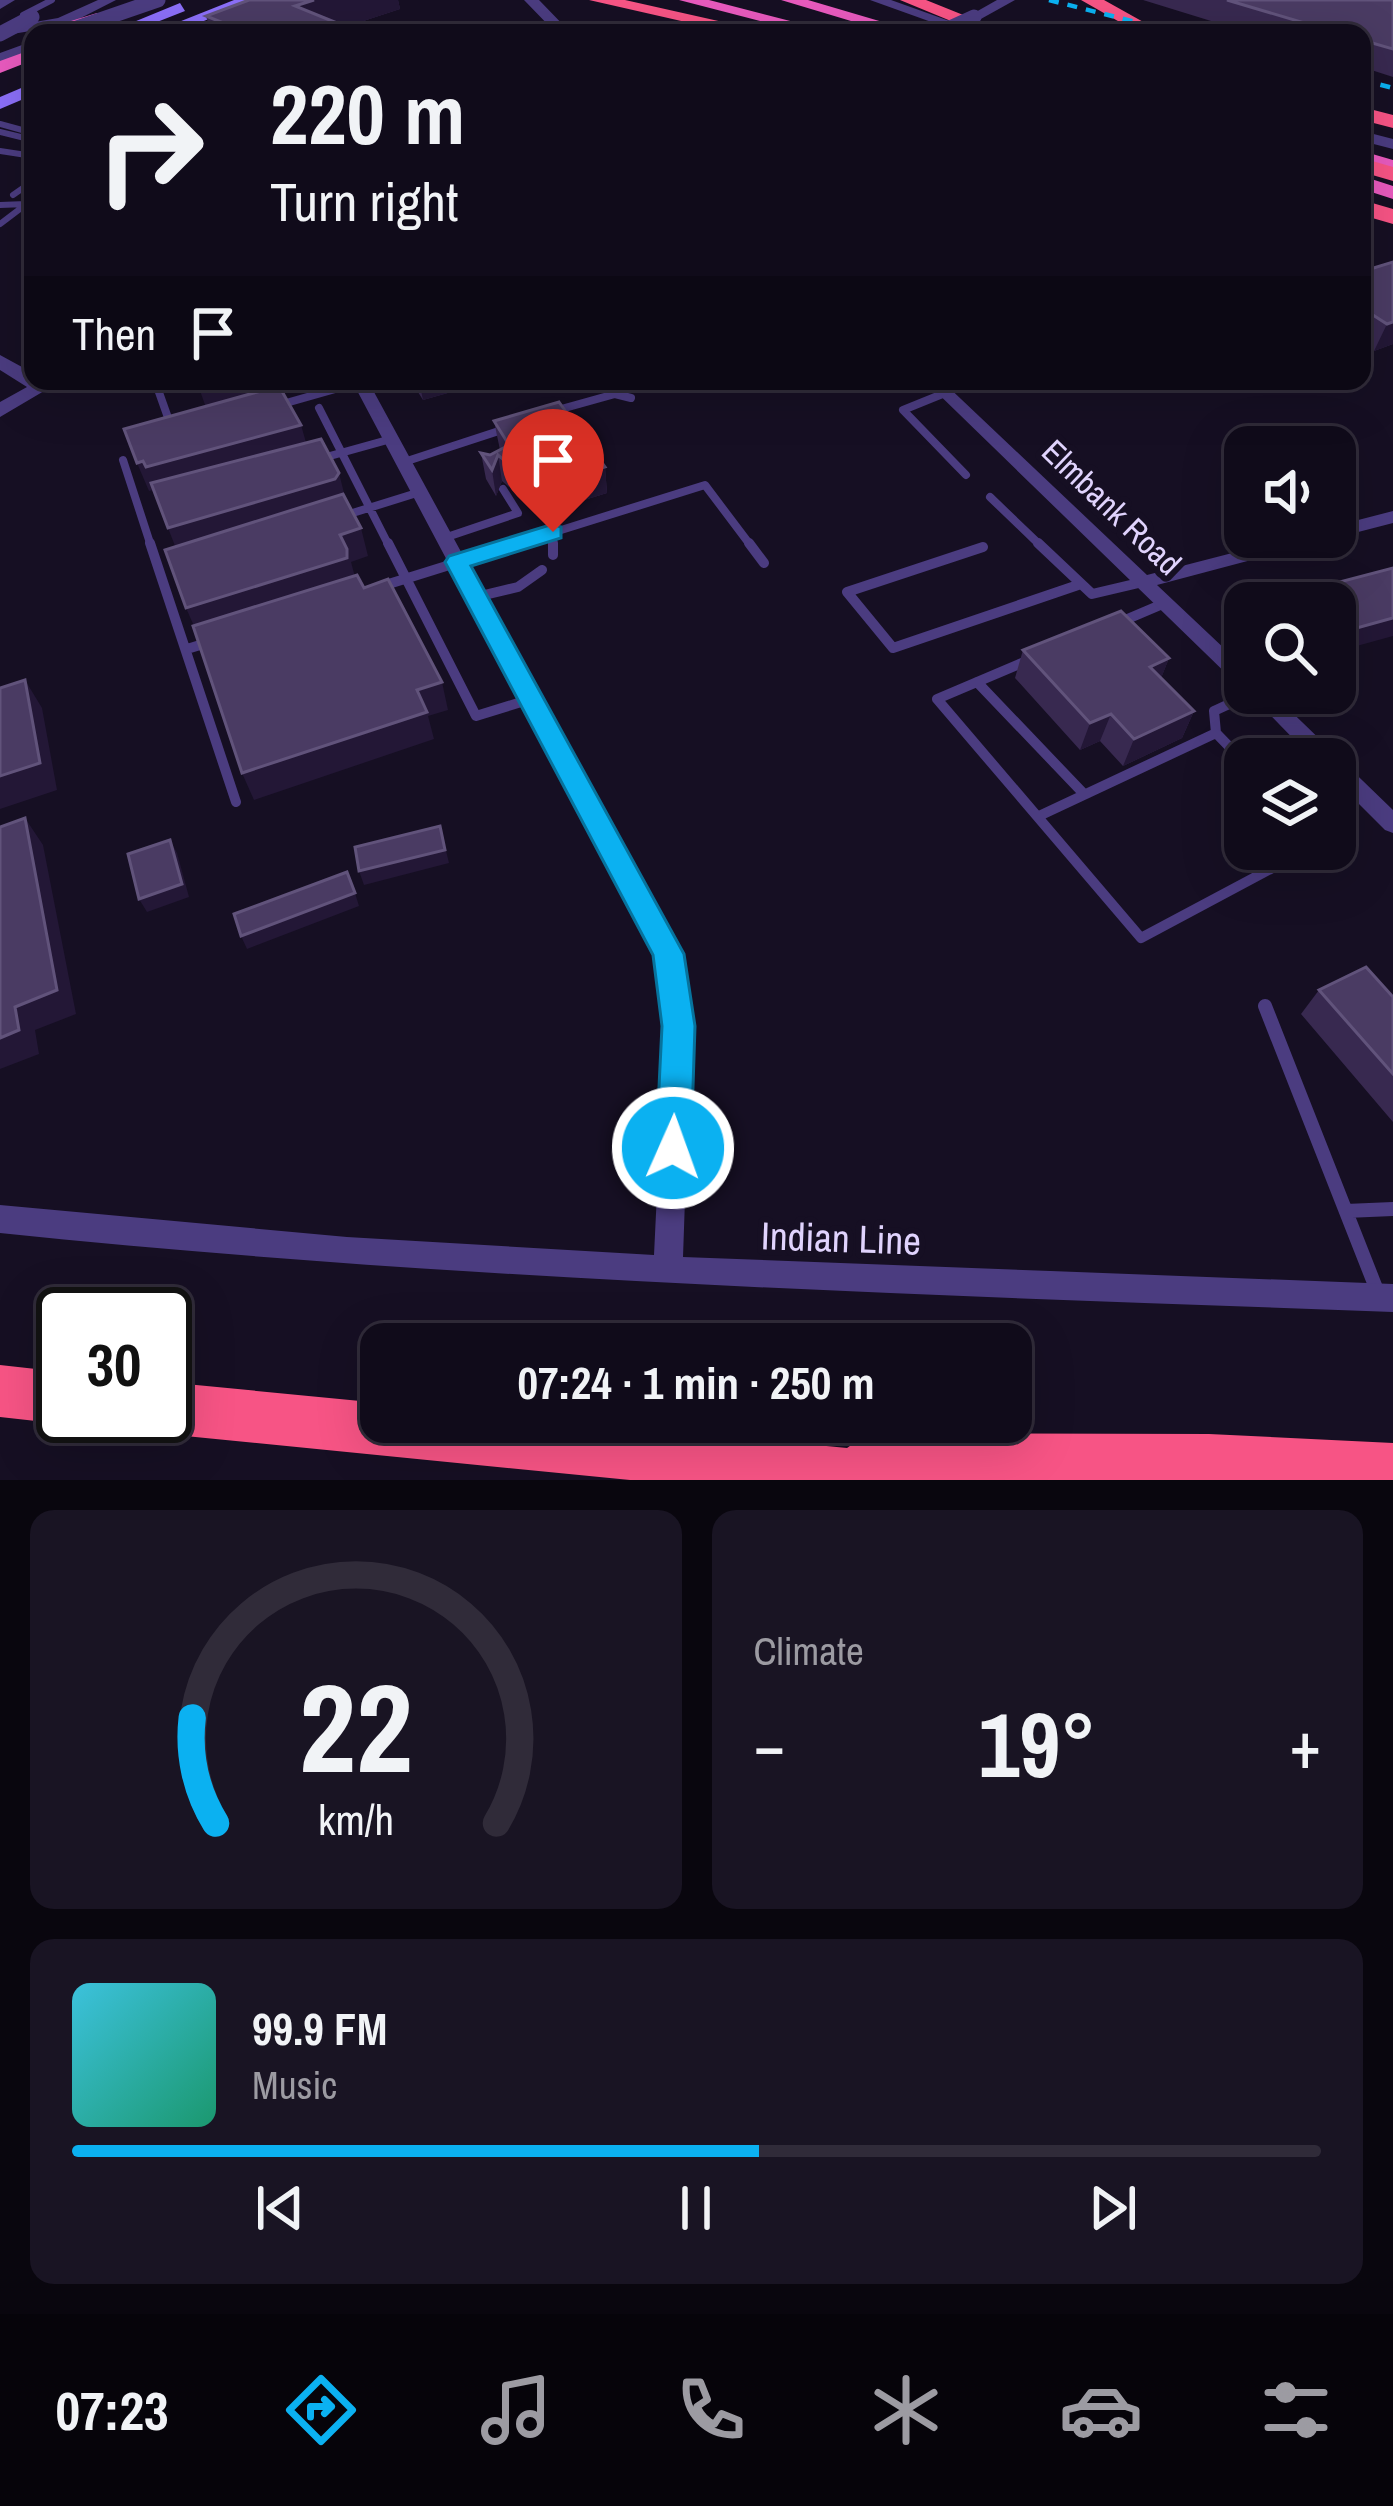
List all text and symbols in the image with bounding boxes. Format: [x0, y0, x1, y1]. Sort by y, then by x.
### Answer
text: 220 m [270, 57, 465, 170]
icon: right [72, 72, 228, 228]
text: Turn right [270, 165, 458, 238]
icon: arrive [180, 300, 246, 366]
text: Then [72, 303, 156, 364]
pin [502, 409, 604, 532]
map controls [1224, 426, 1356, 870]
button: sound [1224, 426, 1356, 558]
icon: arrive [520, 427, 586, 493]
street label: Elmbank Road [1033, 430, 1191, 584]
button: search [1224, 582, 1356, 714]
button: layers [1224, 738, 1356, 870]
position arrow [610, 1085, 736, 1211]
street label: Indian Line [760, 1209, 922, 1267]
speed limit sign: 30 [36, 1287, 192, 1443]
text: 07:24 · 1 min · 250 m [518, 1352, 874, 1413]
text: Climate [754, 1625, 864, 1677]
text: 22 [299, 1643, 413, 1811]
text: 19° [978, 1684, 1096, 1805]
text: − [754, 1700, 785, 1789]
text: + [1289, 1700, 1321, 1789]
text: km/h [318, 1790, 394, 1847]
text: 99.9 FM [252, 1998, 387, 2059]
text: Music [252, 2059, 337, 2111]
icon: previous [247, 2175, 313, 2241]
icon: pause [663, 2175, 729, 2241]
icon: next [1080, 2175, 1146, 2241]
icon: directions [279, 2368, 363, 2452]
icon: music [474, 2368, 558, 2452]
icon: phone [669, 2368, 753, 2452]
icon: climate [864, 2368, 948, 2452]
icon: car [1059, 2368, 1143, 2452]
icon: filters [1254, 2368, 1338, 2452]
text: 07:23 [55, 2374, 169, 2447]

